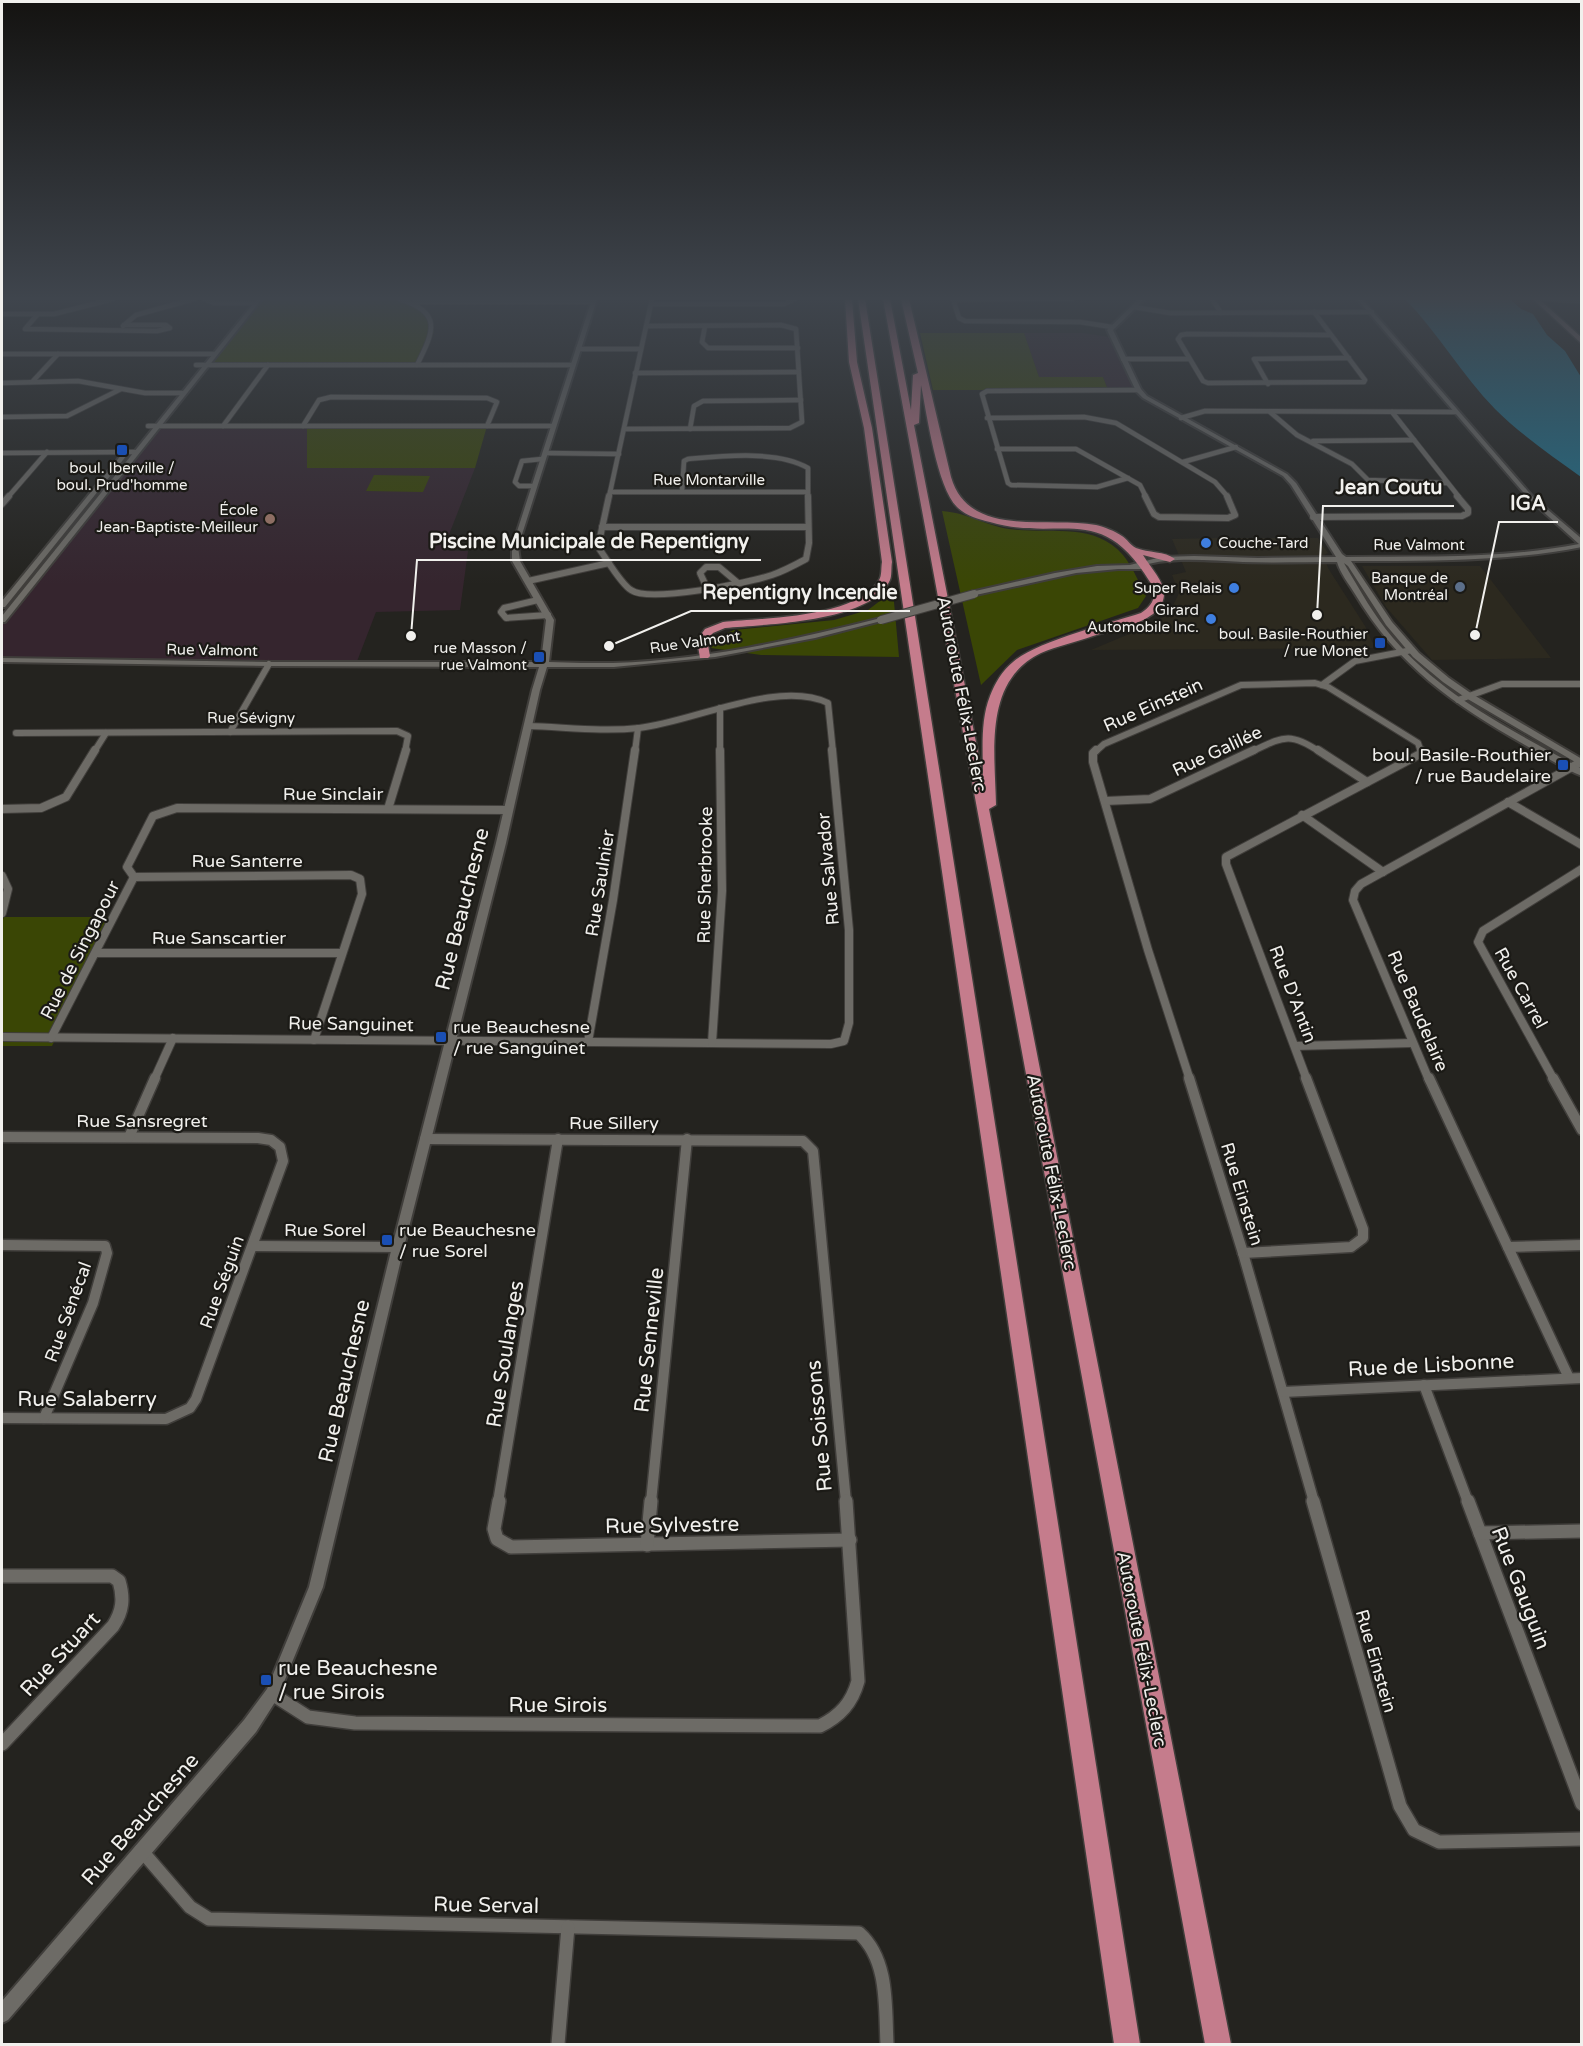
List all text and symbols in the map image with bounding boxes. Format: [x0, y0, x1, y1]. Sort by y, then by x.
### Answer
marker: boul. Iberville / boul. Prud'homme [115, 443, 129, 457]
place label: boul. Iberville / boul. Prud'homme [56, 459, 188, 494]
callout: Jean Coutu [1323, 468, 1454, 506]
street label: Rue Montarville [653, 471, 765, 489]
text: Jean Coutu [1335, 476, 1443, 500]
callout: IGA [1499, 484, 1558, 522]
text: IGA [1510, 492, 1546, 516]
place label: École Jean-Baptiste-Meilleur [96, 501, 258, 536]
marker: École Jean-Baptiste-Meilleur [263, 512, 277, 526]
callout: Piscine Municipale de Repentigny [417, 522, 761, 560]
text: Piscine Municipale de Repentigny [429, 530, 749, 554]
place label: Couche-Tard [1218, 534, 1309, 552]
marker: Couche-Tard [1199, 536, 1213, 550]
street label: Rue Valmont [1373, 536, 1465, 554]
place label: Banque de Montréal [1371, 569, 1448, 604]
callout: Repentigny Incendie [691, 573, 910, 611]
place label: Super Relais [1134, 579, 1222, 597]
marker: Banque de Montréal [1453, 580, 1467, 594]
text: Repentigny Incendie [702, 581, 898, 605]
marker: Super Relais [1227, 581, 1241, 595]
street label: Autoroute Félix-Leclerc [932, 594, 992, 794]
place label: Girard Automobile Inc. [1087, 601, 1199, 636]
marker: Girard Automobile Inc. [1204, 612, 1218, 626]
place label: boul. Basile-Routhier / rue Monet [1219, 625, 1368, 660]
street label: Rue Valmont [648, 627, 742, 657]
marker: boul. Basile-Routhier / rue Monet [1373, 636, 1387, 650]
place label: rue Masson / rue Valmont [434, 639, 527, 674]
street label: Rue Valmont [166, 640, 258, 660]
marker: rue Masson / rue Valmont [532, 650, 546, 664]
street label: Rue Einstein [1100, 673, 1206, 737]
street label: Rue Sévigny [207, 709, 295, 727]
street label: Rue Galilée [1169, 721, 1265, 781]
place label: boul. Basile-Routhier / rue Baudelaire [1372, 744, 1551, 787]
marker: boul. Basile-Routhier / rue Baudelaire [1556, 758, 1570, 772]
street label: Rue Sinclair [283, 783, 383, 805]
street label: Rue Sherbrooke [693, 806, 717, 944]
street label: Rue Salvador [812, 812, 844, 926]
street label: Rue Beauchesne [430, 825, 495, 993]
street label: Rue Saulnier [581, 828, 619, 938]
street label: Rue Santerre [191, 850, 303, 872]
street label: Rue de Singapour [35, 877, 125, 1023]
street label: Rue Sanscartier [152, 927, 286, 949]
street label: Rue D'Antin [1264, 942, 1322, 1046]
street label: Rue Carrel [1490, 944, 1552, 1032]
street label: Rue Baudelaire [1383, 947, 1453, 1075]
street label: Rue Sanguinet [288, 1012, 414, 1036]
place label: rue Beauchesne / rue Sanguinet [453, 1016, 590, 1059]
marker: rue Beauchesne / rue Sanguinet [434, 1030, 448, 1044]
street label: Autoroute Félix-Leclerc [1022, 1072, 1082, 1272]
street label: Rue Sansregret [76, 1110, 208, 1132]
street label: Rue Sillery [569, 1112, 659, 1134]
street label: Rue Einstein [1216, 1140, 1268, 1248]
street label: Rue Sorel [284, 1219, 366, 1241]
place label: rue Beauchesne / rue Sorel [399, 1219, 536, 1262]
street label: Rue Séguin [195, 1232, 249, 1332]
marker: rue Beauchesne / rue Sorel [380, 1233, 394, 1247]
street label: Rue Sénécal [40, 1259, 96, 1365]
street label: Rue Senneville [629, 1266, 670, 1414]
street label: Rue Soulanges [482, 1279, 529, 1429]
street label: Rue Beauchesne [314, 1297, 375, 1465]
street label: Rue de Lisbonne [1347, 1349, 1515, 1382]
street label: Rue Soissons [801, 1359, 838, 1493]
street label: Rue Salaberry [17, 1387, 157, 1412]
street label: Rue Sylvestre [605, 1512, 740, 1539]
street label: Rue Gauguin [1486, 1523, 1555, 1653]
street label: Autoroute Félix-Leclerc [1112, 1549, 1172, 1749]
street label: Rue Stuart [15, 1607, 106, 1702]
street label: Rue Einstein [1351, 1607, 1401, 1715]
place label: rue Beauchesne / rue Sirois [278, 1656, 438, 1705]
marker: rue Beauchesne / rue Sirois [259, 1673, 273, 1687]
street label: Rue Sirois [509, 1693, 607, 1718]
street label: Rue Beauchesne [76, 1748, 205, 1890]
street label: Rue Serval [433, 1892, 539, 1919]

